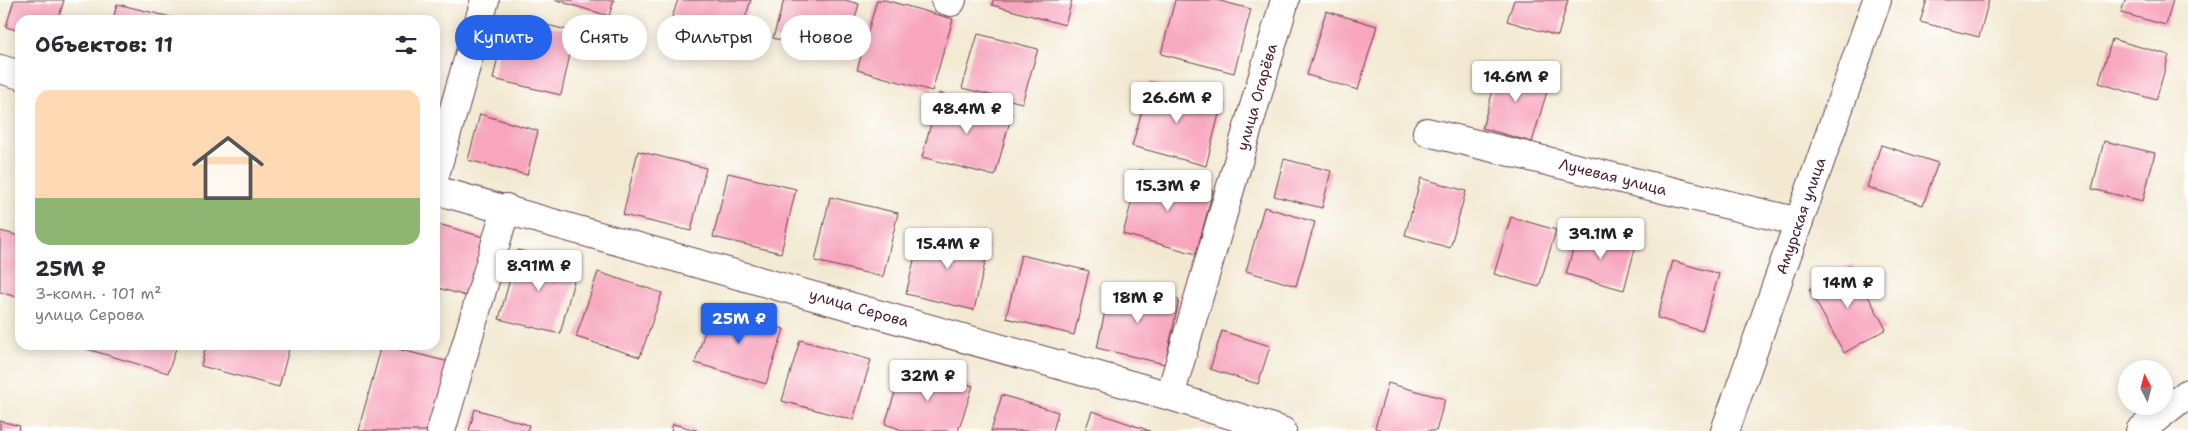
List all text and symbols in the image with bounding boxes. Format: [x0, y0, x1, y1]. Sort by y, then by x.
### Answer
chip: Купить [455, 15, 552, 60]
chip: Снять [562, 15, 647, 60]
chip: Фильтры [657, 15, 771, 60]
chip: Новое [781, 15, 871, 60]
text: Объектов: 11 [35, 31, 173, 59]
icon: filters [392, 31, 420, 59]
street label: улица Огарёва [1232, 41, 1282, 153]
pin: 14.6M ₽ [1470, 61, 1562, 103]
text: 14.6M ₽ [1483, 66, 1549, 87]
pin: 26.6M ₽ [1131, 82, 1223, 124]
text: 26.6M ₽ [1142, 87, 1212, 108]
pin: 48.4M ₽ [921, 92, 1013, 135]
text: 48.4M ₽ [932, 98, 1002, 119]
icon: home [183, 123, 273, 213]
street label: Лучевая улица [1557, 154, 1670, 200]
street label: Амурская улица [1772, 154, 1831, 277]
pin: 15.3M ₽ [1122, 170, 1214, 212]
text: 15.3M ₽ [1135, 175, 1201, 196]
pin: 39.1M ₽ [1555, 218, 1647, 260]
text: 39.1M ₽ [1568, 223, 1634, 244]
pin: 15.4M ₽ [902, 228, 994, 270]
text: 15.4M ₽ [916, 233, 980, 254]
pin: 8.91M ₽ [493, 250, 585, 292]
text: 25M ₽ [35, 255, 106, 283]
text: 8.91M ₽ [507, 255, 571, 276]
pin: 14M ₽ [1813, 266, 1883, 309]
text: 14M ₽ [1822, 272, 1874, 293]
pin: 18M ₽ [1103, 282, 1173, 324]
text: 3-комн. · 101 m² [35, 283, 162, 304]
street label: улица Серова [807, 284, 912, 332]
text: 18M ₽ [1112, 287, 1164, 308]
pin: 25M ₽ [704, 302, 774, 345]
text: улица Серова [35, 304, 144, 325]
text: 25M ₽ [712, 308, 766, 329]
pin: 32M ₽ [893, 360, 963, 402]
north arrow [2118, 360, 2172, 415]
map controls [2118, 360, 2173, 415]
text: 32M ₽ [901, 365, 955, 386]

